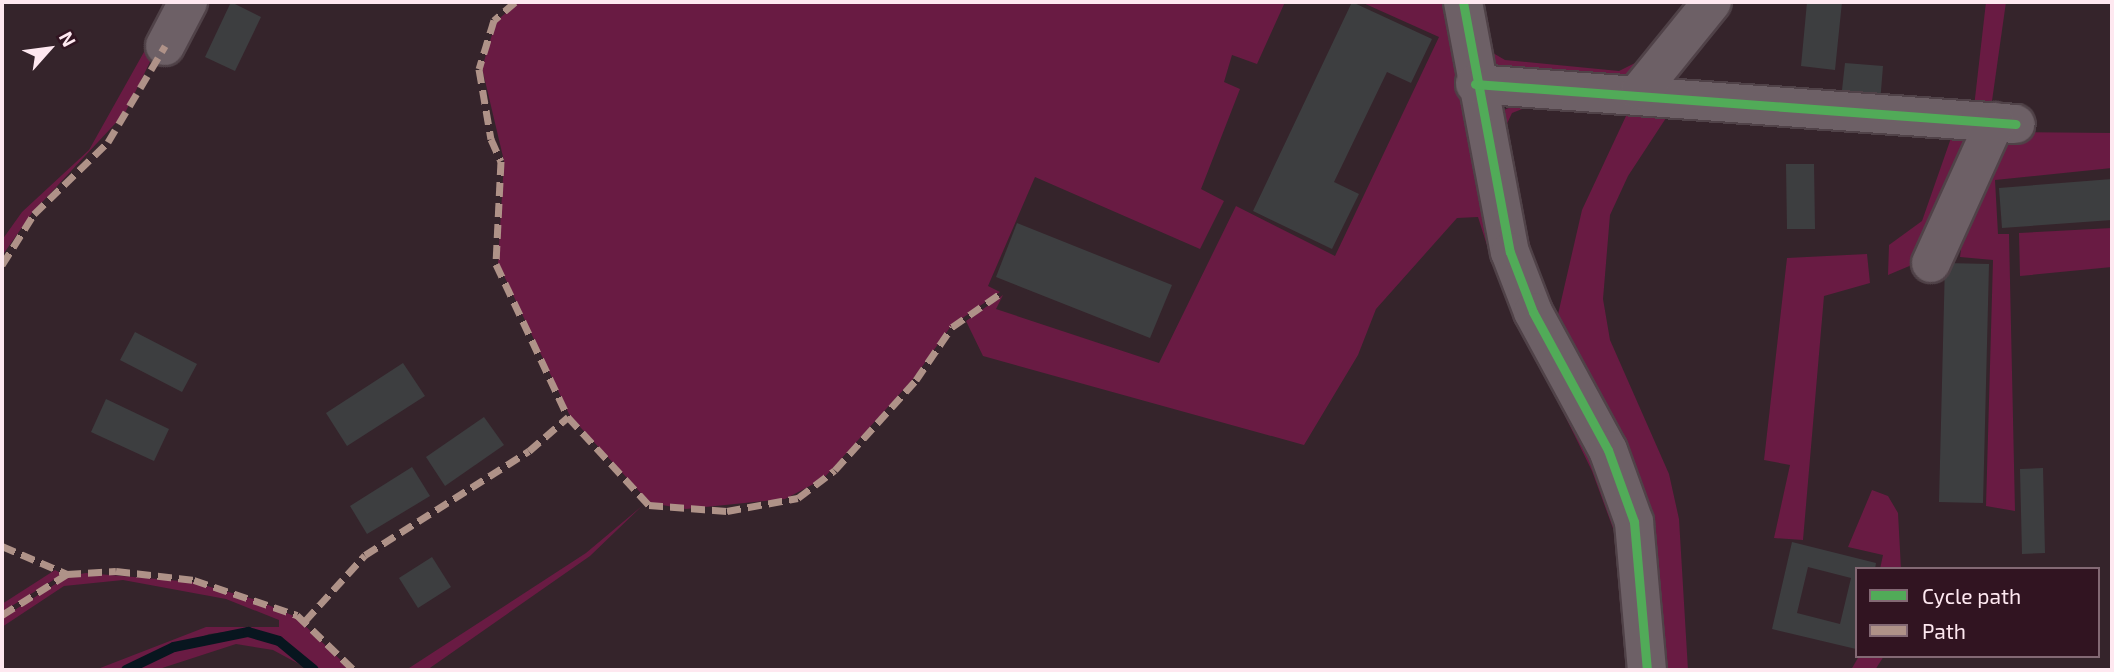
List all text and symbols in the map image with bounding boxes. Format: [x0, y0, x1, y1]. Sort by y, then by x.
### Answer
north arrow [14, 14, 84, 84]
text: N [55, 27, 81, 50]
legend [1855, 567, 2100, 658]
text: Cycle path [1922, 583, 2021, 608]
text: Path [1922, 618, 1966, 643]

